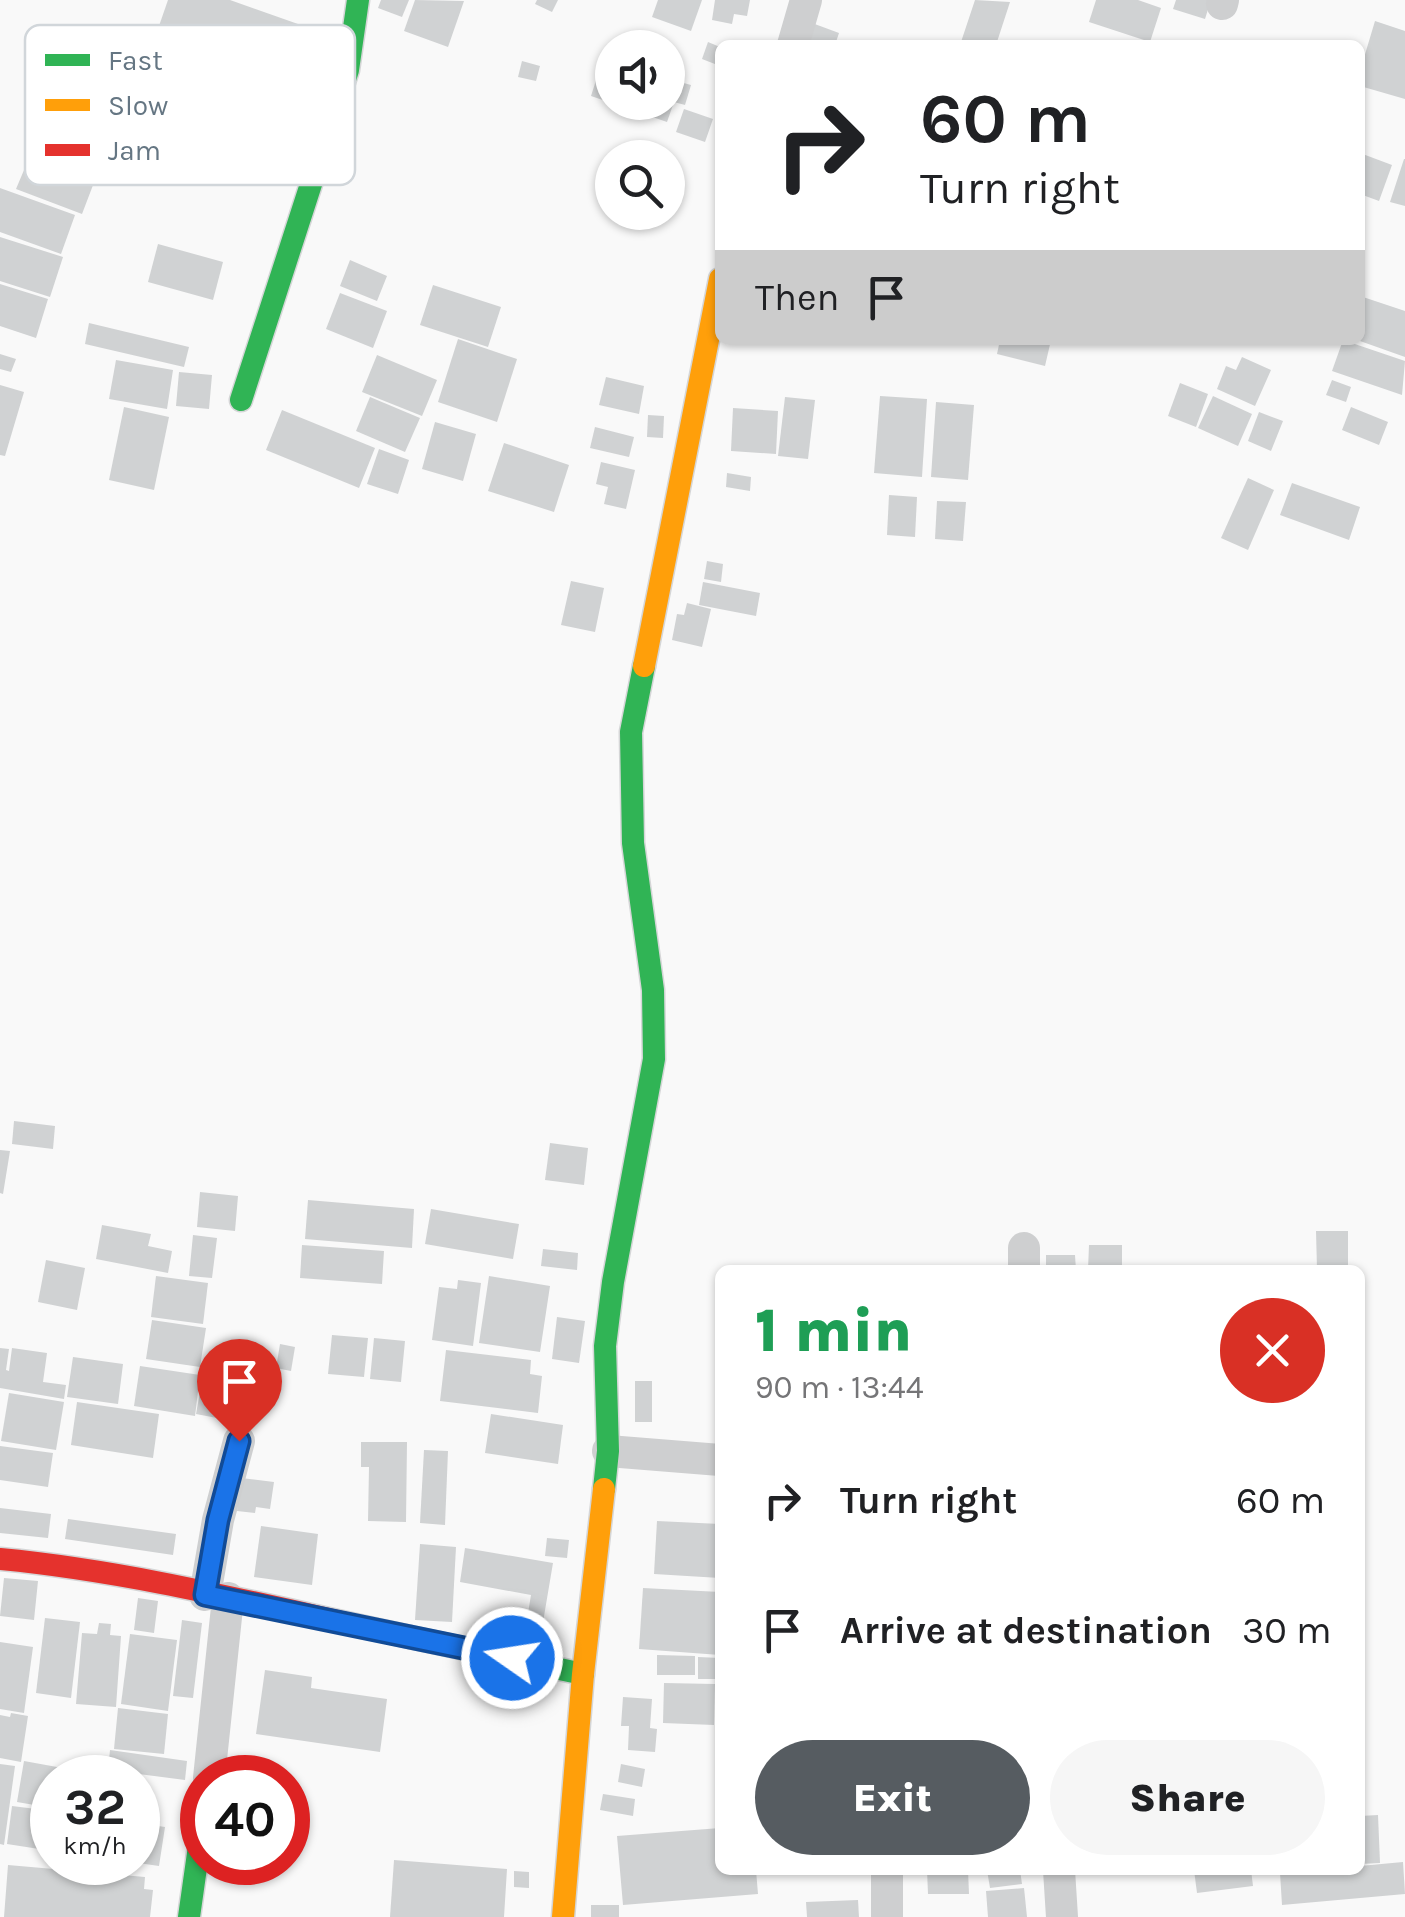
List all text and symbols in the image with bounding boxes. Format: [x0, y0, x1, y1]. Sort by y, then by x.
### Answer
legend [25, 25, 355, 185]
map controls [595, 30, 685, 230]
button: sound [595, 30, 685, 120]
text: Fast [108, 44, 163, 77]
text: 60 m [920, 78, 1091, 160]
icon: right [755, 80, 885, 210]
text: Slow [108, 89, 168, 122]
text: Jam [108, 134, 161, 167]
button: search [595, 140, 685, 230]
text: Turn right [920, 162, 1120, 214]
icon: arrive [859, 270, 914, 325]
text: Then [755, 275, 839, 320]
text: 1 min [755, 1296, 912, 1366]
button: close [1220, 1298, 1325, 1403]
pin [197, 1339, 282, 1442]
icon: arrive [212, 1354, 267, 1409]
text: 90 m · 13:44 [755, 1369, 924, 1406]
icon: right [755, 1473, 810, 1528]
text: Turn right [840, 1478, 1017, 1523]
text: 60 m [1236, 1478, 1325, 1523]
icon: arrive [755, 1603, 810, 1658]
position arrow [460, 1606, 564, 1710]
text: Arrive at destination [840, 1608, 1212, 1653]
text: 30 m [1242, 1608, 1331, 1653]
button: Exit [755, 1740, 1030, 1855]
button: Share [1050, 1740, 1325, 1855]
speed limit sign: 40 [180, 1755, 310, 1885]
text: 32 [64, 1778, 126, 1837]
text: km/h [63, 1831, 127, 1860]

